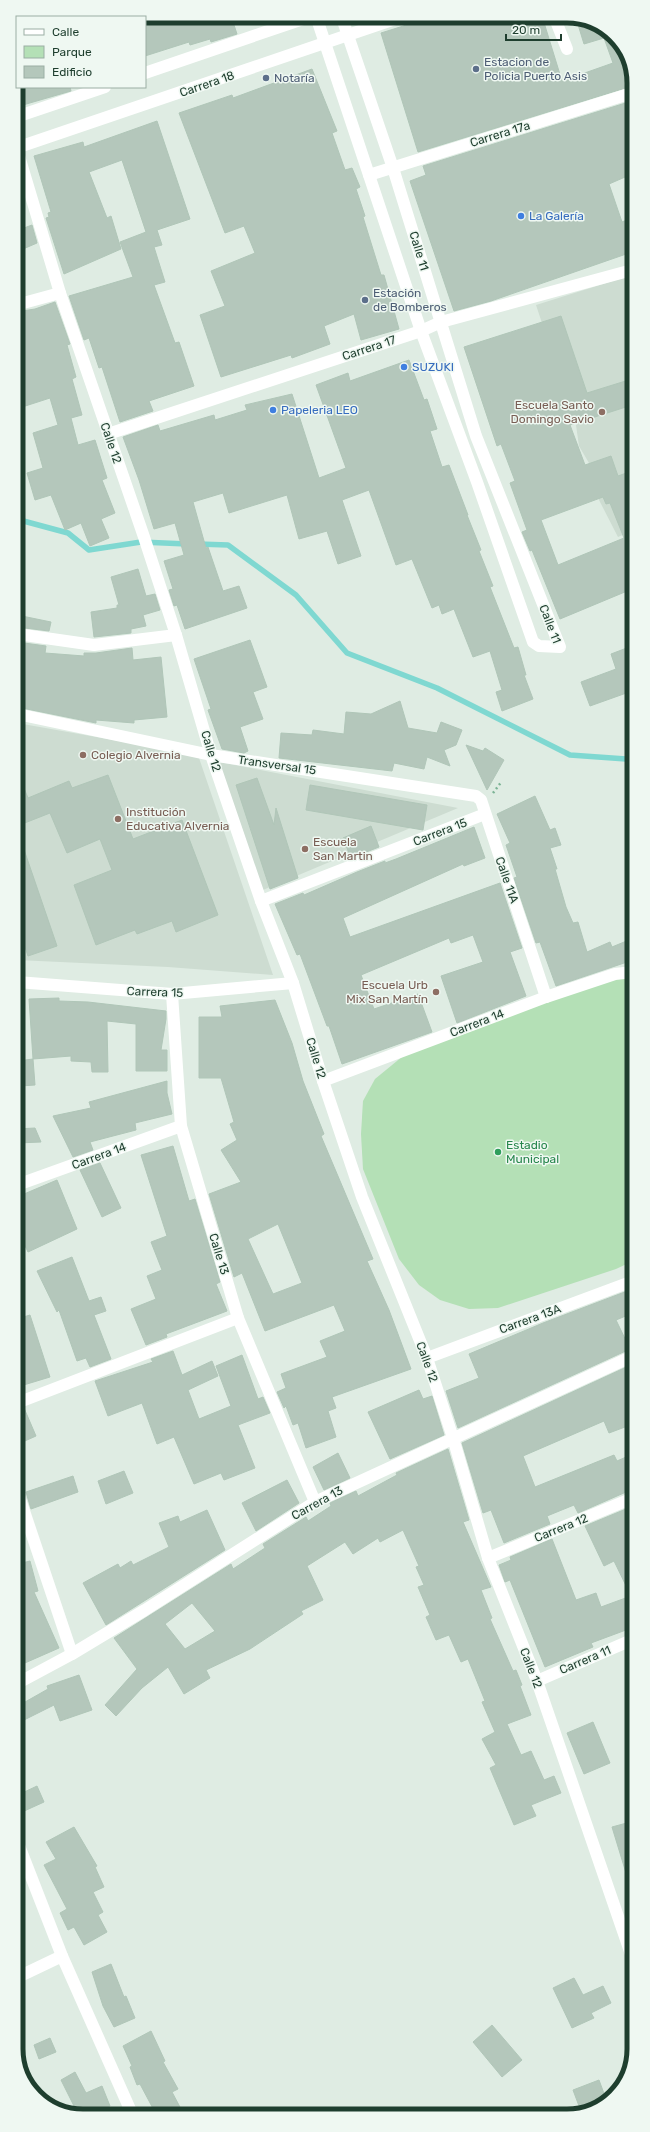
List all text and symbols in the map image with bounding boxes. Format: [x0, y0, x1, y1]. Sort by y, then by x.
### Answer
legend [16, 16, 146, 88]
scale bar [506, 16, 561, 42]
text: 20 m [512, 23, 540, 37]
text: Calle [52, 25, 79, 39]
text: Parque [52, 45, 92, 59]
place label: Estacion de Policia Puerto Asis [484, 55, 587, 83]
marker: Estacion de Policia Puerto Asis [471, 64, 481, 74]
text: Edificio [52, 65, 92, 79]
street label: Carrera 18 [178, 68, 236, 100]
place label: Notaría [274, 71, 315, 85]
marker: Notaría [261, 73, 271, 83]
street label: Carrera 17a [468, 118, 532, 150]
place label: La Galería [529, 209, 584, 223]
marker: La Galería [516, 211, 526, 221]
street label: Calle 11 [406, 230, 432, 272]
place label: Estación de Bomberos [373, 286, 447, 314]
marker: Estación de Bomberos [360, 295, 370, 305]
street label: Carrera 17 [340, 333, 398, 363]
place label: SUZUKI [412, 360, 454, 374]
marker: SUZUKI [399, 362, 409, 372]
place label: Escuela Santo Domingo Savio [511, 398, 594, 426]
place label: Papeleria LEO [281, 403, 358, 417]
marker: Papeleria LEO [268, 405, 278, 415]
marker: Escuela Santo Domingo Savio [597, 407, 607, 417]
street label: Calle 12 [97, 421, 125, 465]
street label: Calle 11 [536, 603, 564, 645]
street label: Calle 12 [198, 729, 224, 773]
place label: Colegio Alvernia [91, 748, 181, 762]
marker: Colegio Alvernia [78, 750, 88, 760]
street label: Transversal 15 [237, 753, 317, 777]
place label: Institución Educativa Alvernia [126, 805, 229, 833]
marker: Institución Educativa Alvernia [113, 814, 123, 824]
street label: Carrera 15 [411, 815, 469, 849]
place label: Escuela San Martin [313, 835, 373, 863]
marker: Escuela San Martin [300, 844, 310, 854]
street label: Calle 11A [492, 855, 522, 905]
place label: Escuela Urb Mix San Martín [346, 978, 428, 1006]
street label: Carrera 15 [126, 984, 184, 1000]
marker: Escuela Urb Mix San Martín [431, 987, 441, 997]
street label: Carrera 14 [448, 1006, 507, 1040]
street label: Calle 12 [303, 1036, 329, 1080]
place label: Estadio Municipal [506, 1138, 559, 1166]
street label: Carrera 14 [70, 1139, 129, 1172]
marker: Estadio Municipal [493, 1147, 503, 1157]
street label: Calle 13 [206, 1232, 232, 1276]
street label: Carrera 13A [497, 1301, 563, 1337]
street label: Calle 12 [413, 1340, 441, 1384]
street label: Carrera 13 [289, 1483, 345, 1523]
street label: Carrera 12 [532, 1511, 590, 1545]
street label: Carrera 11 [557, 1643, 613, 1677]
street label: Calle 12 [517, 1646, 545, 1690]

